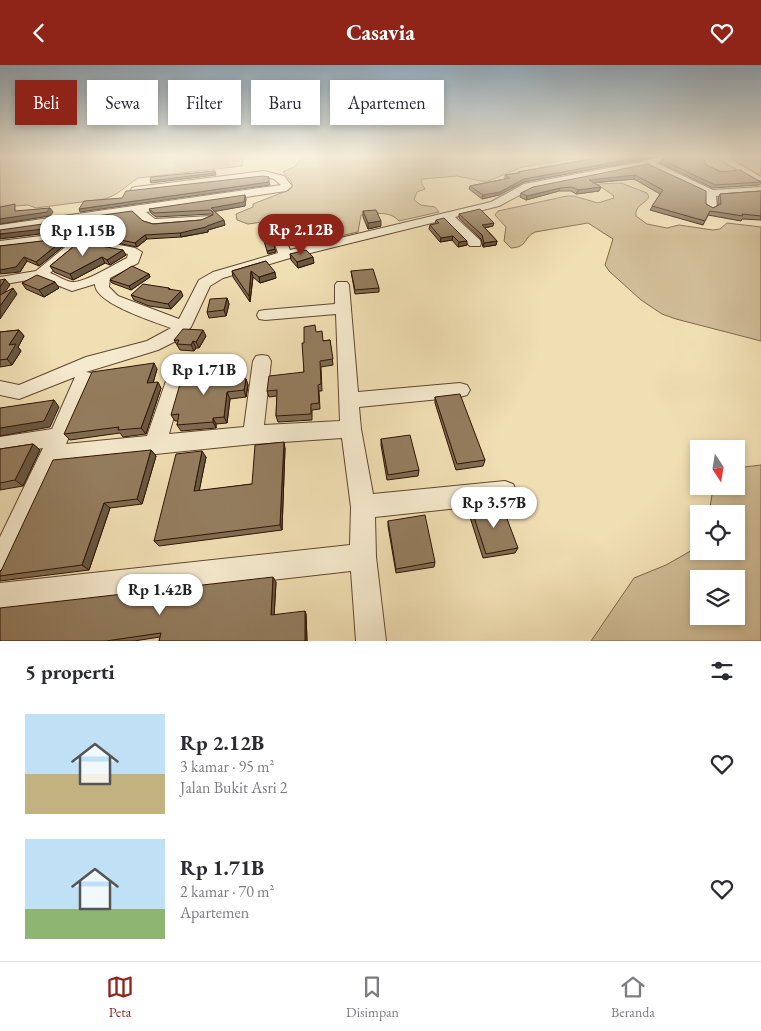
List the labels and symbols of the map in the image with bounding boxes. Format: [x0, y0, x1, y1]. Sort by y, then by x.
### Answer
pin: Rp 2.12B [249, 213, 353, 256]
pin: Rp 1.15B [31, 215, 135, 257]
pin: Rp 1.71B [152, 353, 256, 396]
north arrow [690, 440, 745, 495]
pin: Rp 3.57B [442, 487, 546, 529]
pin: Rp 1.42B [108, 573, 212, 616]

